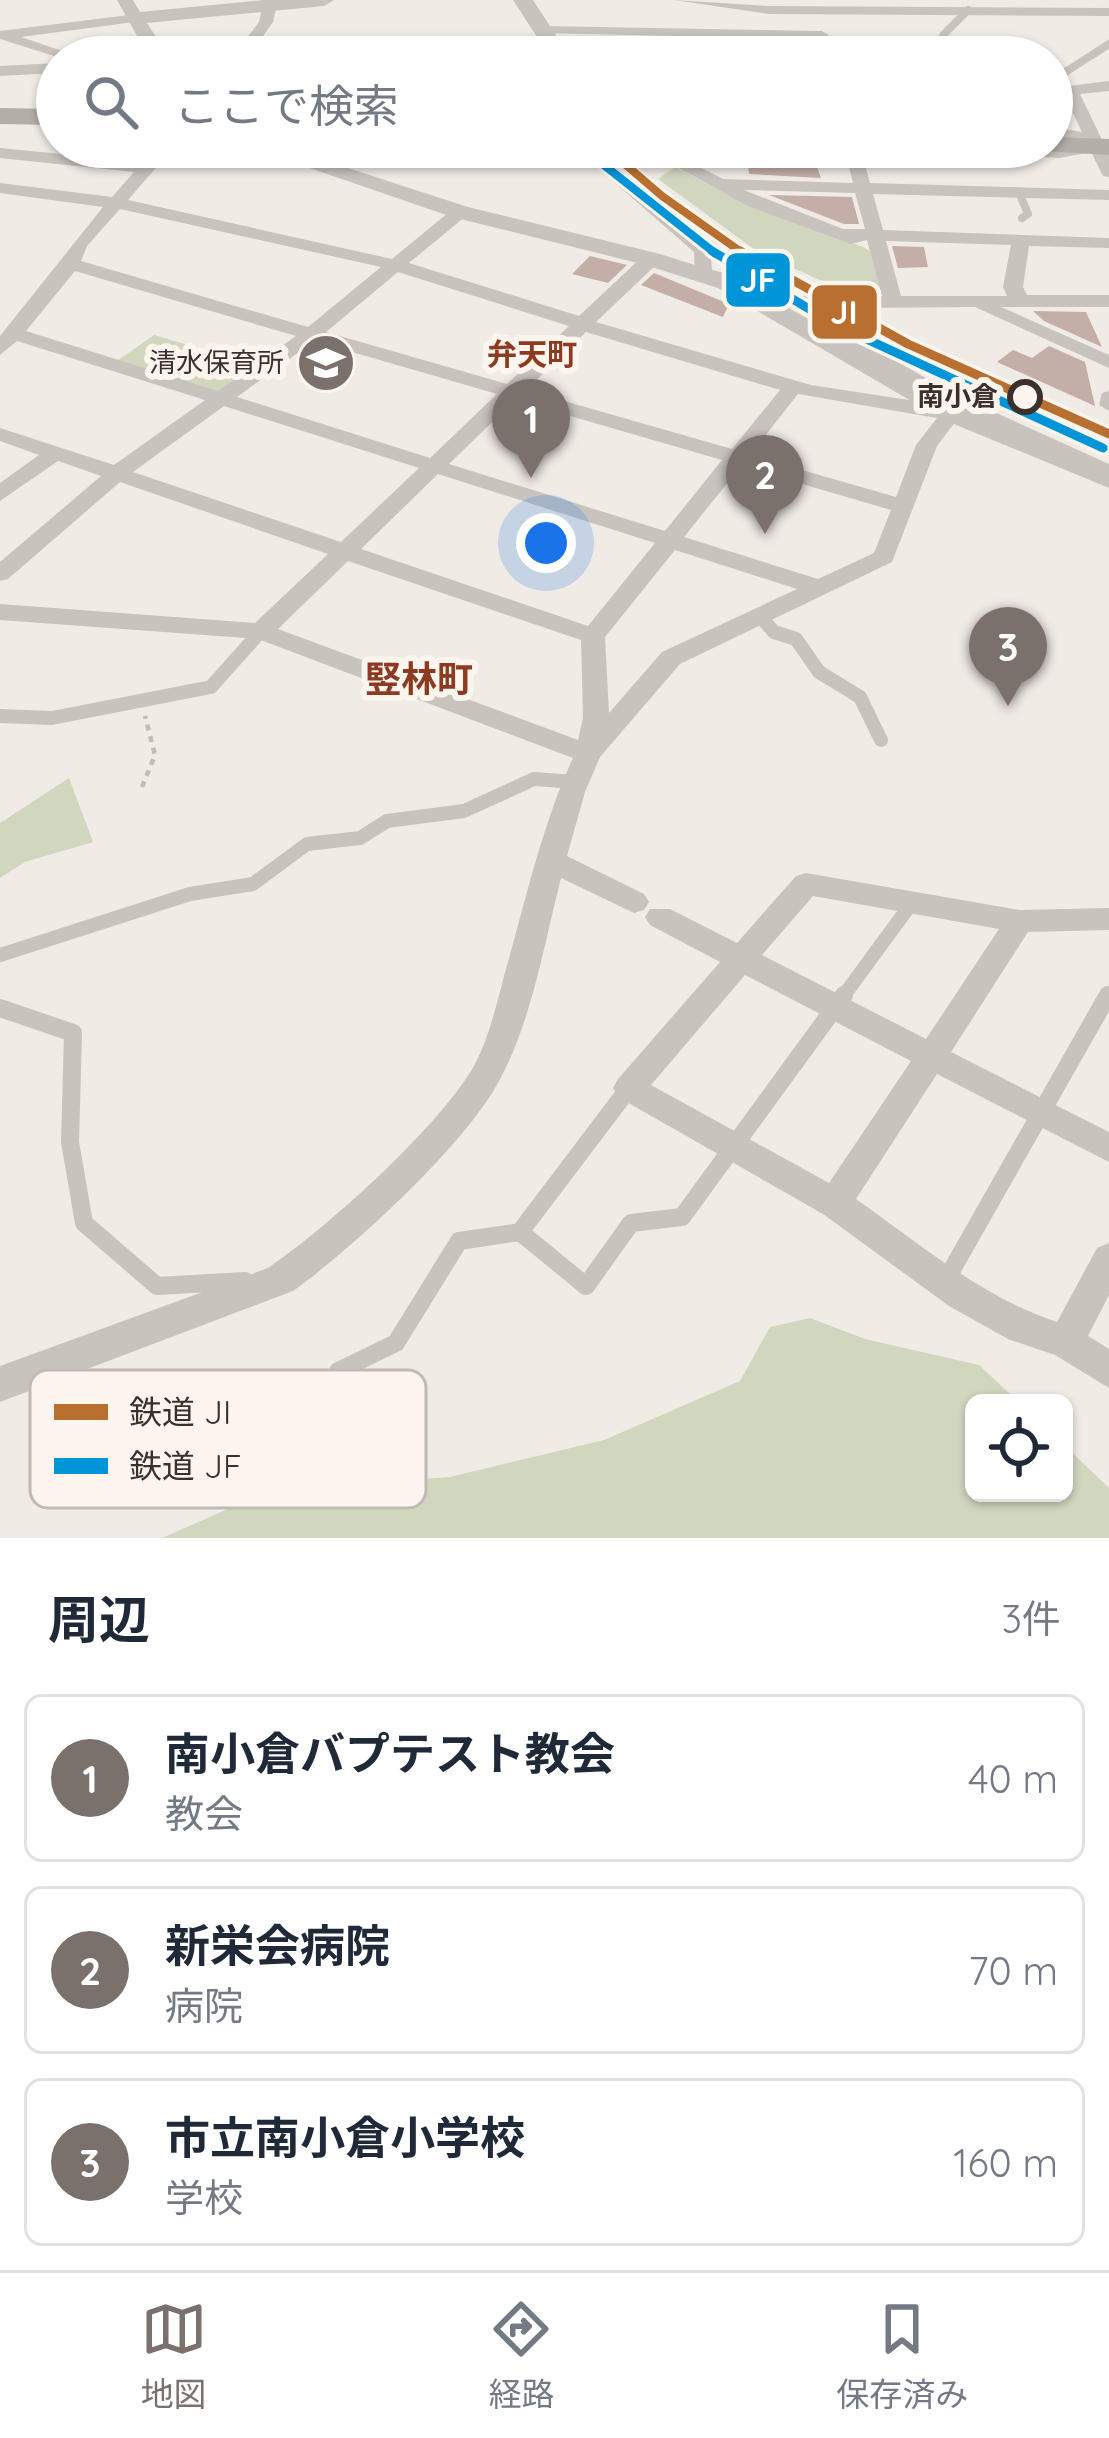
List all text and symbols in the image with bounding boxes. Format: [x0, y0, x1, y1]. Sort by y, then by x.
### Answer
search box [36, 36, 1073, 168]
icon: search [78, 69, 144, 135]
text: ここで検索 [174, 77, 399, 133]
line badge: JF [724, 251, 792, 309]
text: JF [740, 259, 776, 300]
line badge: JI [810, 283, 879, 341]
text: JI [830, 291, 858, 332]
school or university icon: 清水保育所 [295, 332, 357, 394]
district label: 弁天町 [487, 335, 577, 373]
place label: 清水保育所 [149, 345, 284, 379]
pin: 1 [492, 379, 570, 478]
place label: 南小倉 [917, 379, 998, 413]
marker: 南小倉 [1009, 381, 1041, 413]
pin: 2 [726, 435, 804, 534]
your location [516, 513, 576, 573]
pin: 3 [969, 607, 1047, 706]
district label: 竪林町 [365, 656, 473, 701]
legend [30, 1370, 426, 1508]
text: 鉄道 JI [129, 1391, 231, 1432]
map controls [965, 1394, 1073, 1502]
button: locate [965, 1394, 1073, 1502]
text: 鉄道 JF [129, 1445, 242, 1486]
text: 周辺 [48, 1587, 150, 1651]
text: 3件 [1002, 1594, 1061, 1643]
text: 南小倉バプテスト教会 [165, 1725, 615, 1781]
text: 1 [82, 1754, 98, 1803]
text: 40 m [968, 1754, 1058, 1803]
text: 教会 [165, 1789, 243, 1838]
text: 新栄会病院 [165, 1917, 390, 1973]
text: 2 [79, 1946, 101, 1995]
text: 70 m [969, 1946, 1058, 1995]
text: 病院 [165, 1981, 243, 2030]
text: 市立南小倉小学校 [165, 2109, 525, 2165]
text: 3 [80, 2138, 100, 2187]
text: 160 m [953, 2138, 1058, 2187]
text: 学校 [165, 2173, 243, 2222]
tab: 地図 [141, 2296, 207, 2416]
tab: 経路 [488, 2296, 554, 2416]
tab: 保存済み [836, 2296, 968, 2416]

